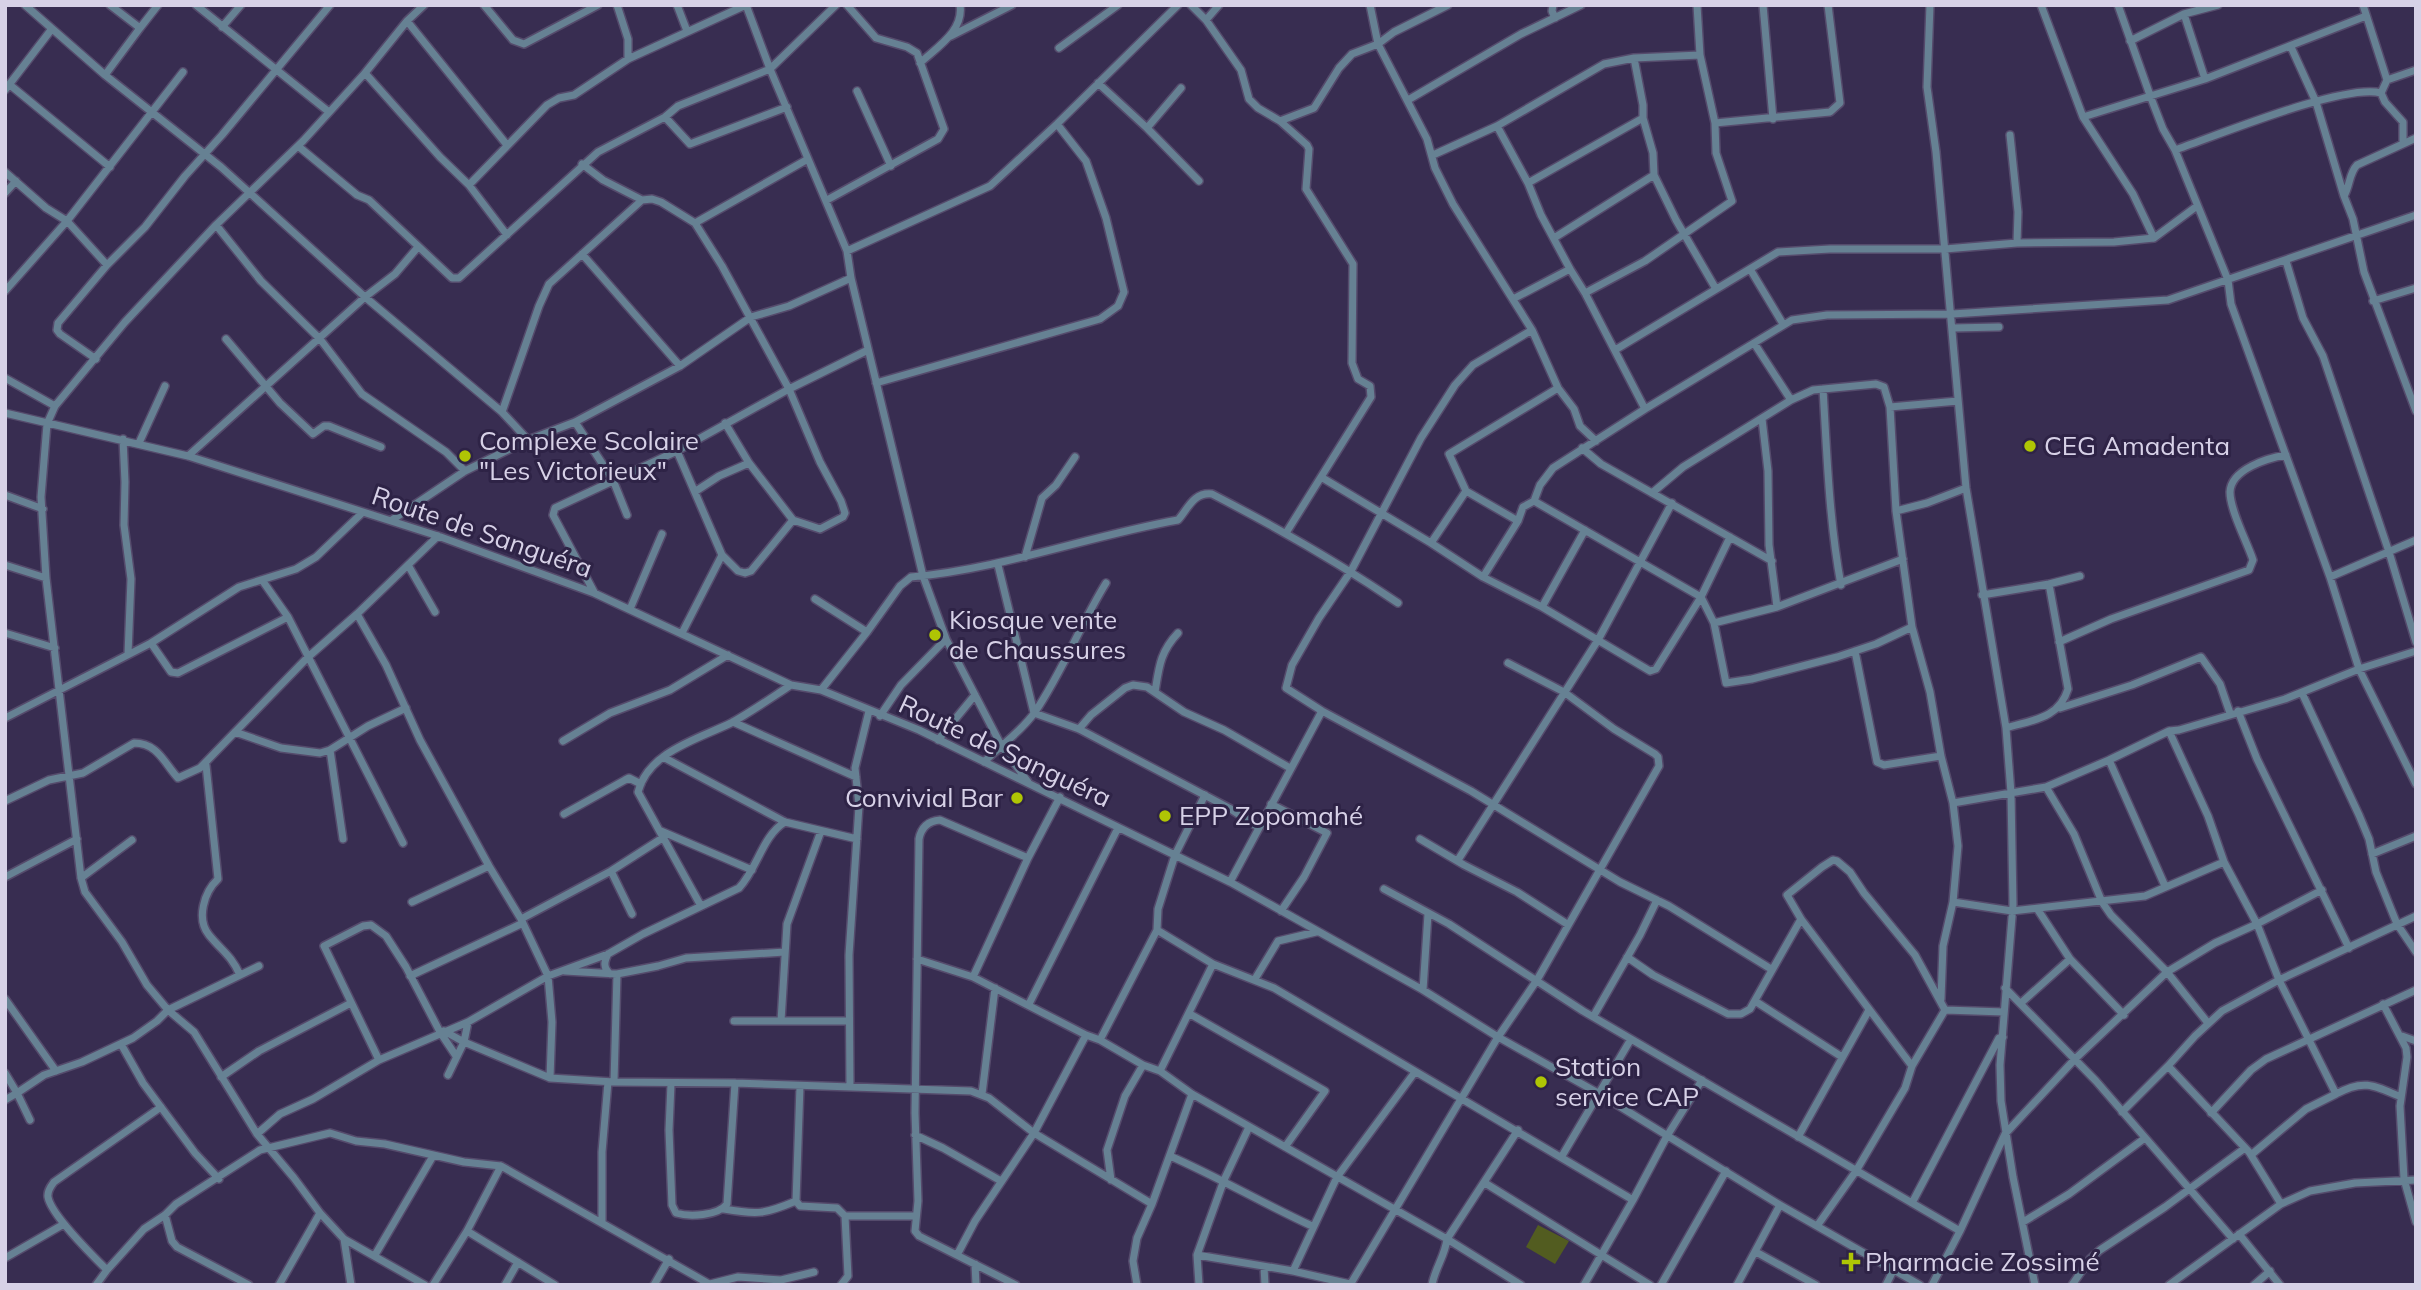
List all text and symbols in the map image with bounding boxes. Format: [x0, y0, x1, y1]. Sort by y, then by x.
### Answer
place label: Complexe Scolaire "Les Victorieux" [479, 424, 699, 487]
place label: CEG Amadenta [2044, 429, 2230, 462]
marker: CEG Amadenta [2022, 438, 2038, 454]
marker: Complexe Scolaire "Les Victorieux" [457, 448, 473, 464]
street label: Route de Sanguéra [368, 478, 597, 585]
place label: Kiosque vente de Chaussures [949, 603, 1126, 666]
marker: Kiosque vente de Chaussures [927, 627, 943, 643]
street label: Route de Sanguéra [894, 687, 1117, 814]
place label: Convivial Bar [845, 781, 1004, 814]
marker: Convivial Bar [1009, 790, 1025, 806]
place label: EPP Zopomahé [1179, 799, 1363, 832]
marker: EPP Zopomahé [1157, 808, 1173, 824]
place label: Station service CAP [1555, 1050, 1699, 1113]
marker: Station service CAP [1533, 1074, 1549, 1090]
place label: Pharmacie Zossimé [1865, 1245, 2100, 1278]
marker: Pharmacie Zossimé [1843, 1254, 1859, 1270]

